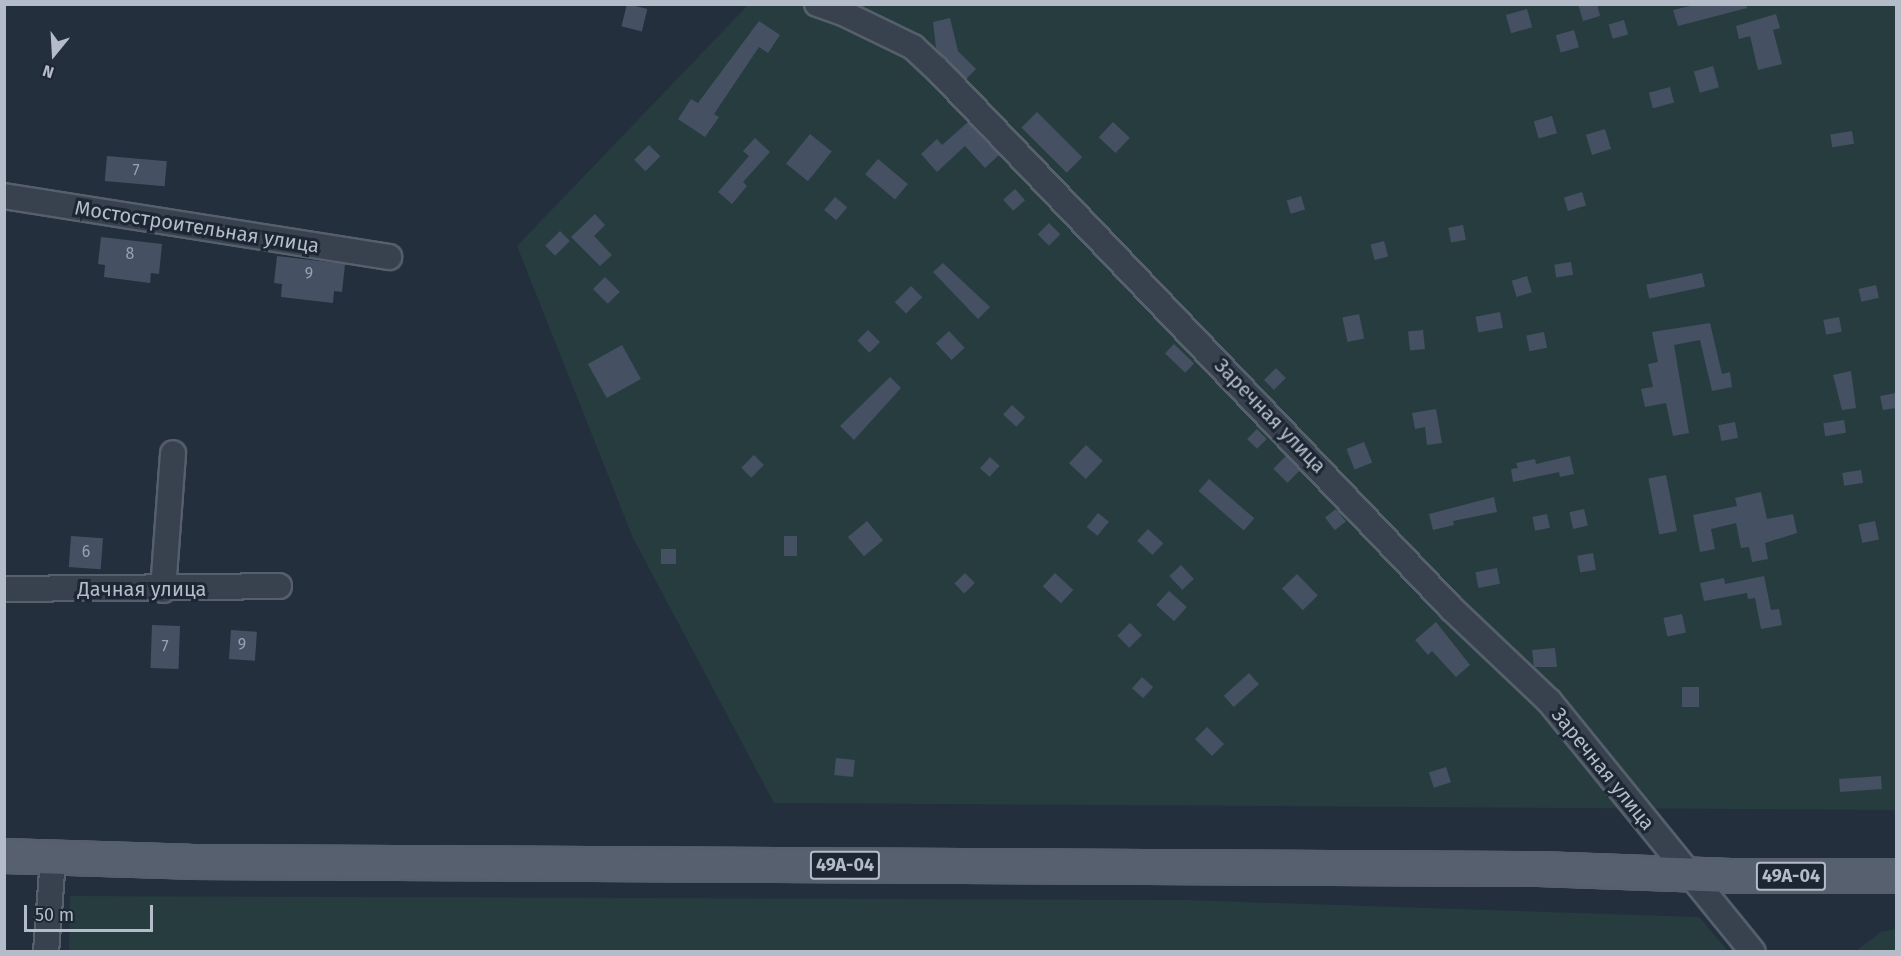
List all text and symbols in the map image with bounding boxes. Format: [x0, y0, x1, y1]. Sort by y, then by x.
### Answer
north arrow [24, 24, 84, 84]
text: N [40, 61, 56, 82]
house number: 7 [132, 161, 140, 181]
street label: Мостостроительная улица [73, 196, 321, 258]
house number: 8 [126, 244, 134, 264]
house number: 9 [305, 264, 313, 284]
street label: Заречная улица [1209, 354, 1331, 478]
house number: 6 [82, 542, 90, 562]
street label: Дачная улица [78, 577, 206, 601]
house number: 9 [238, 635, 246, 655]
house number: 7 [161, 637, 169, 657]
street label: Заречная улица [1547, 703, 1659, 835]
road number: 49А-04 [809, 850, 881, 880]
road number: 49А-04 [1755, 861, 1827, 891]
scale bar [27, 893, 156, 931]
text: 50 m [35, 904, 74, 926]

